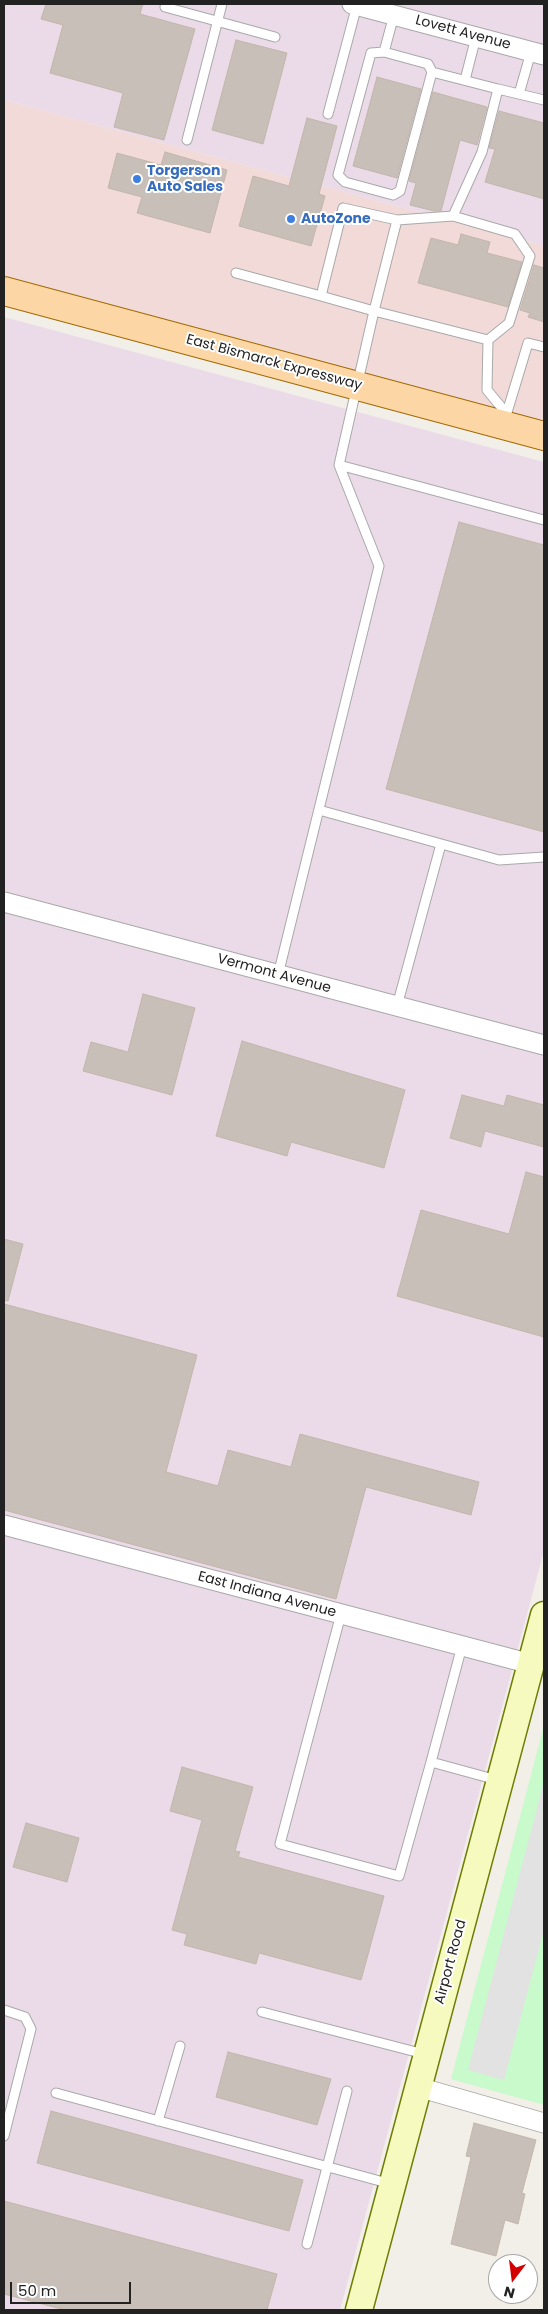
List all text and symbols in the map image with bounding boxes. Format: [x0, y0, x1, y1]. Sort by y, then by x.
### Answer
street label: Lovett Avenue [413, 12, 513, 54]
place label: Torgerson Auto Sales [147, 163, 223, 196]
marker: Torgerson Auto Sales [131, 173, 143, 185]
place label: AutoZone [301, 211, 371, 227]
marker: AutoZone [285, 213, 297, 225]
street label: East Bismarck Expressway [184, 331, 364, 395]
street label: Vermont Avenue [215, 951, 333, 997]
street label: East Indiana Avenue [196, 1568, 338, 1622]
street label: Airport Road [432, 1918, 470, 2006]
north arrow [488, 2254, 538, 2304]
scale bar [12, 2272, 134, 2304]
text: 50 m [18, 2280, 56, 2301]
text: N [502, 2282, 517, 2304]

